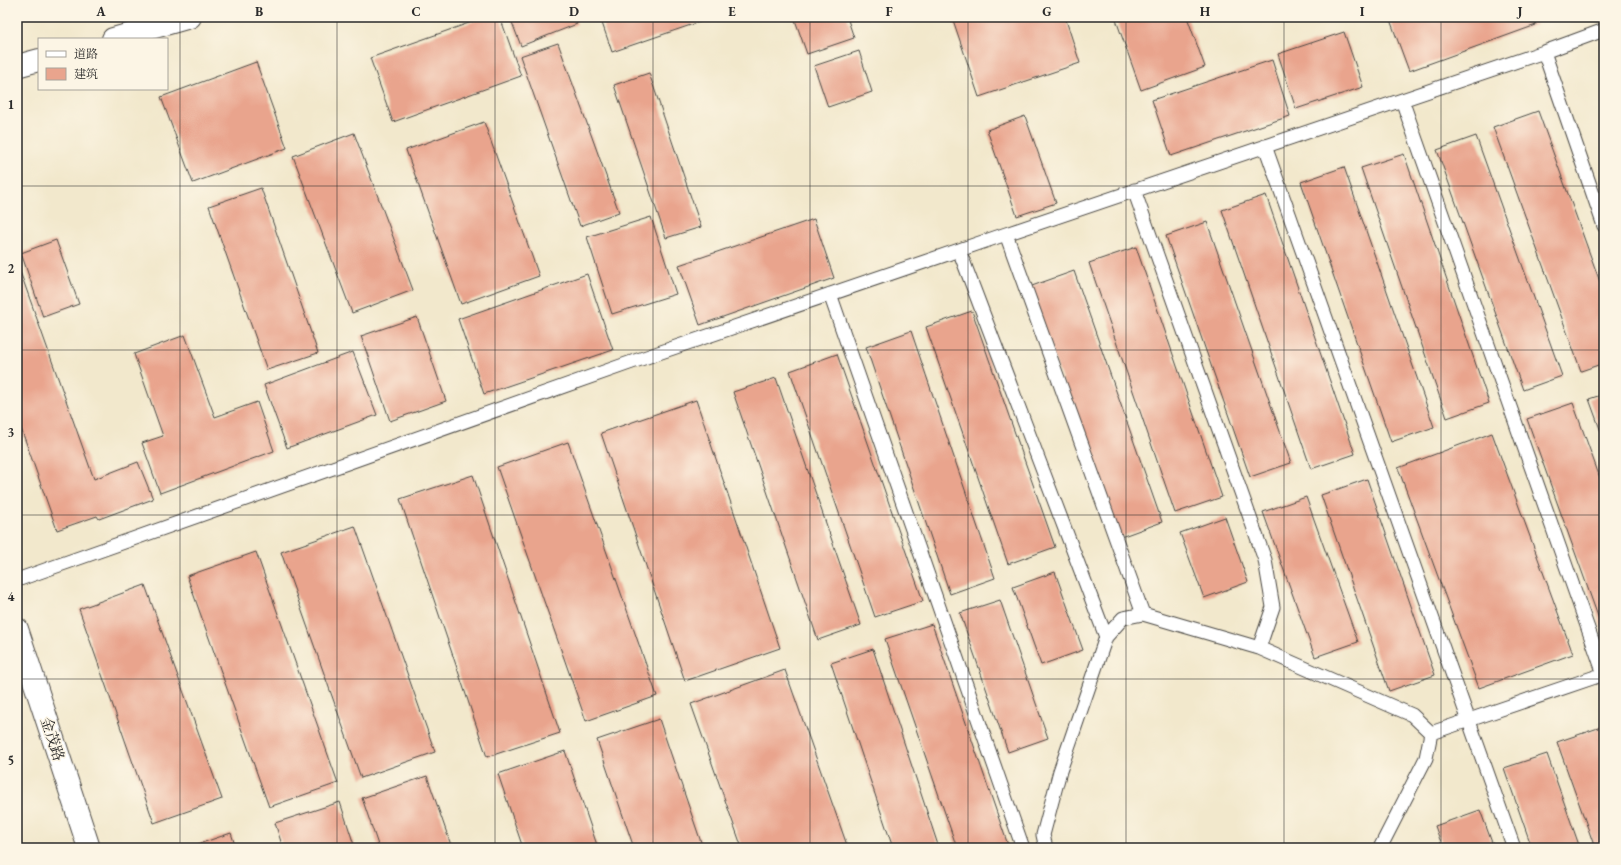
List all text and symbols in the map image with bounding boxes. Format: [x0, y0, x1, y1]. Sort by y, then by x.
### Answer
text: A [95, 3, 106, 20]
text: B [255, 3, 263, 20]
text: C [411, 3, 421, 20]
text: D [569, 3, 579, 20]
text: E [728, 3, 736, 20]
text: F [885, 3, 893, 20]
text: G [1042, 3, 1052, 20]
text: H [1200, 3, 1211, 20]
text: I [1360, 3, 1365, 20]
text: J [1516, 3, 1523, 20]
legend [38, 38, 168, 90]
text: 道路 [74, 46, 98, 62]
text: 建筑 [74, 66, 98, 82]
text: 1 [8, 96, 15, 113]
text: 2 [8, 260, 15, 277]
text: 3 [8, 424, 15, 441]
text: 4 [8, 588, 15, 605]
street label: 金茂路 [37, 715, 69, 763]
text: 5 [8, 752, 14, 769]

